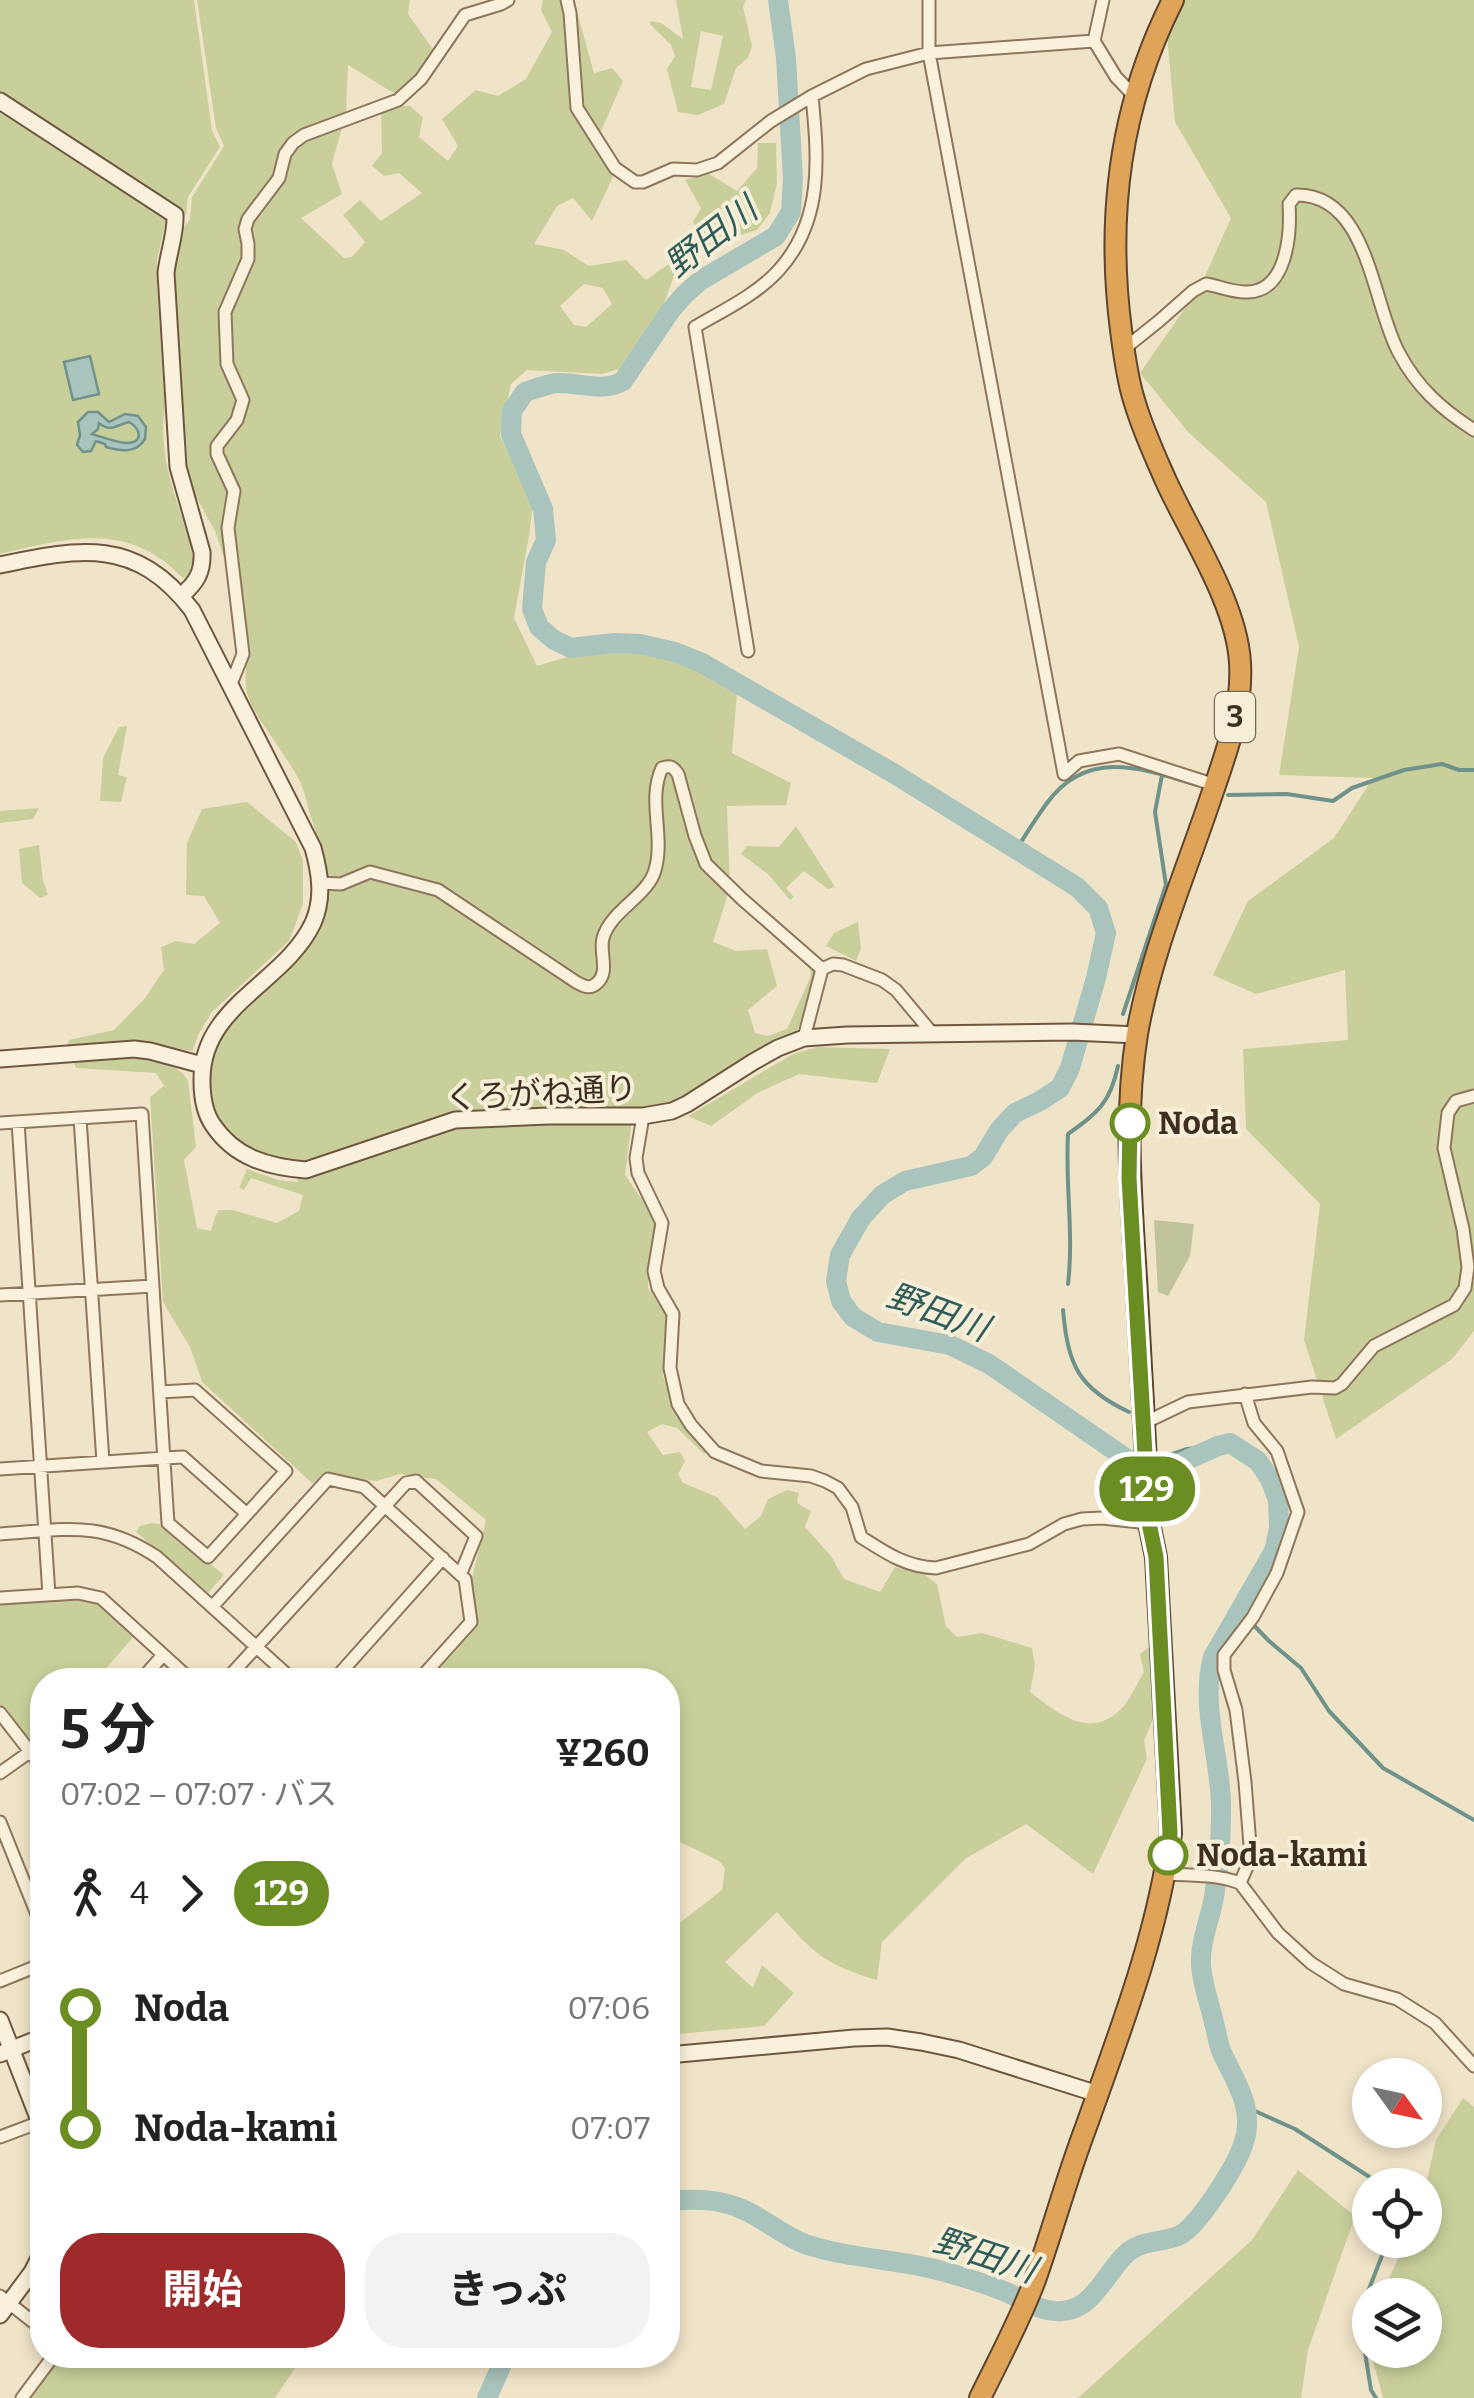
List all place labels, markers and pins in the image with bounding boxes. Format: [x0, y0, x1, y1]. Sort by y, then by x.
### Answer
marker: Noda [1111, 1104, 1149, 1142]
place label: Noda [1158, 1104, 1238, 1142]
marker: Noda-kami [1149, 1836, 1187, 1874]
place label: Noda-kami [1196, 1836, 1367, 1874]

